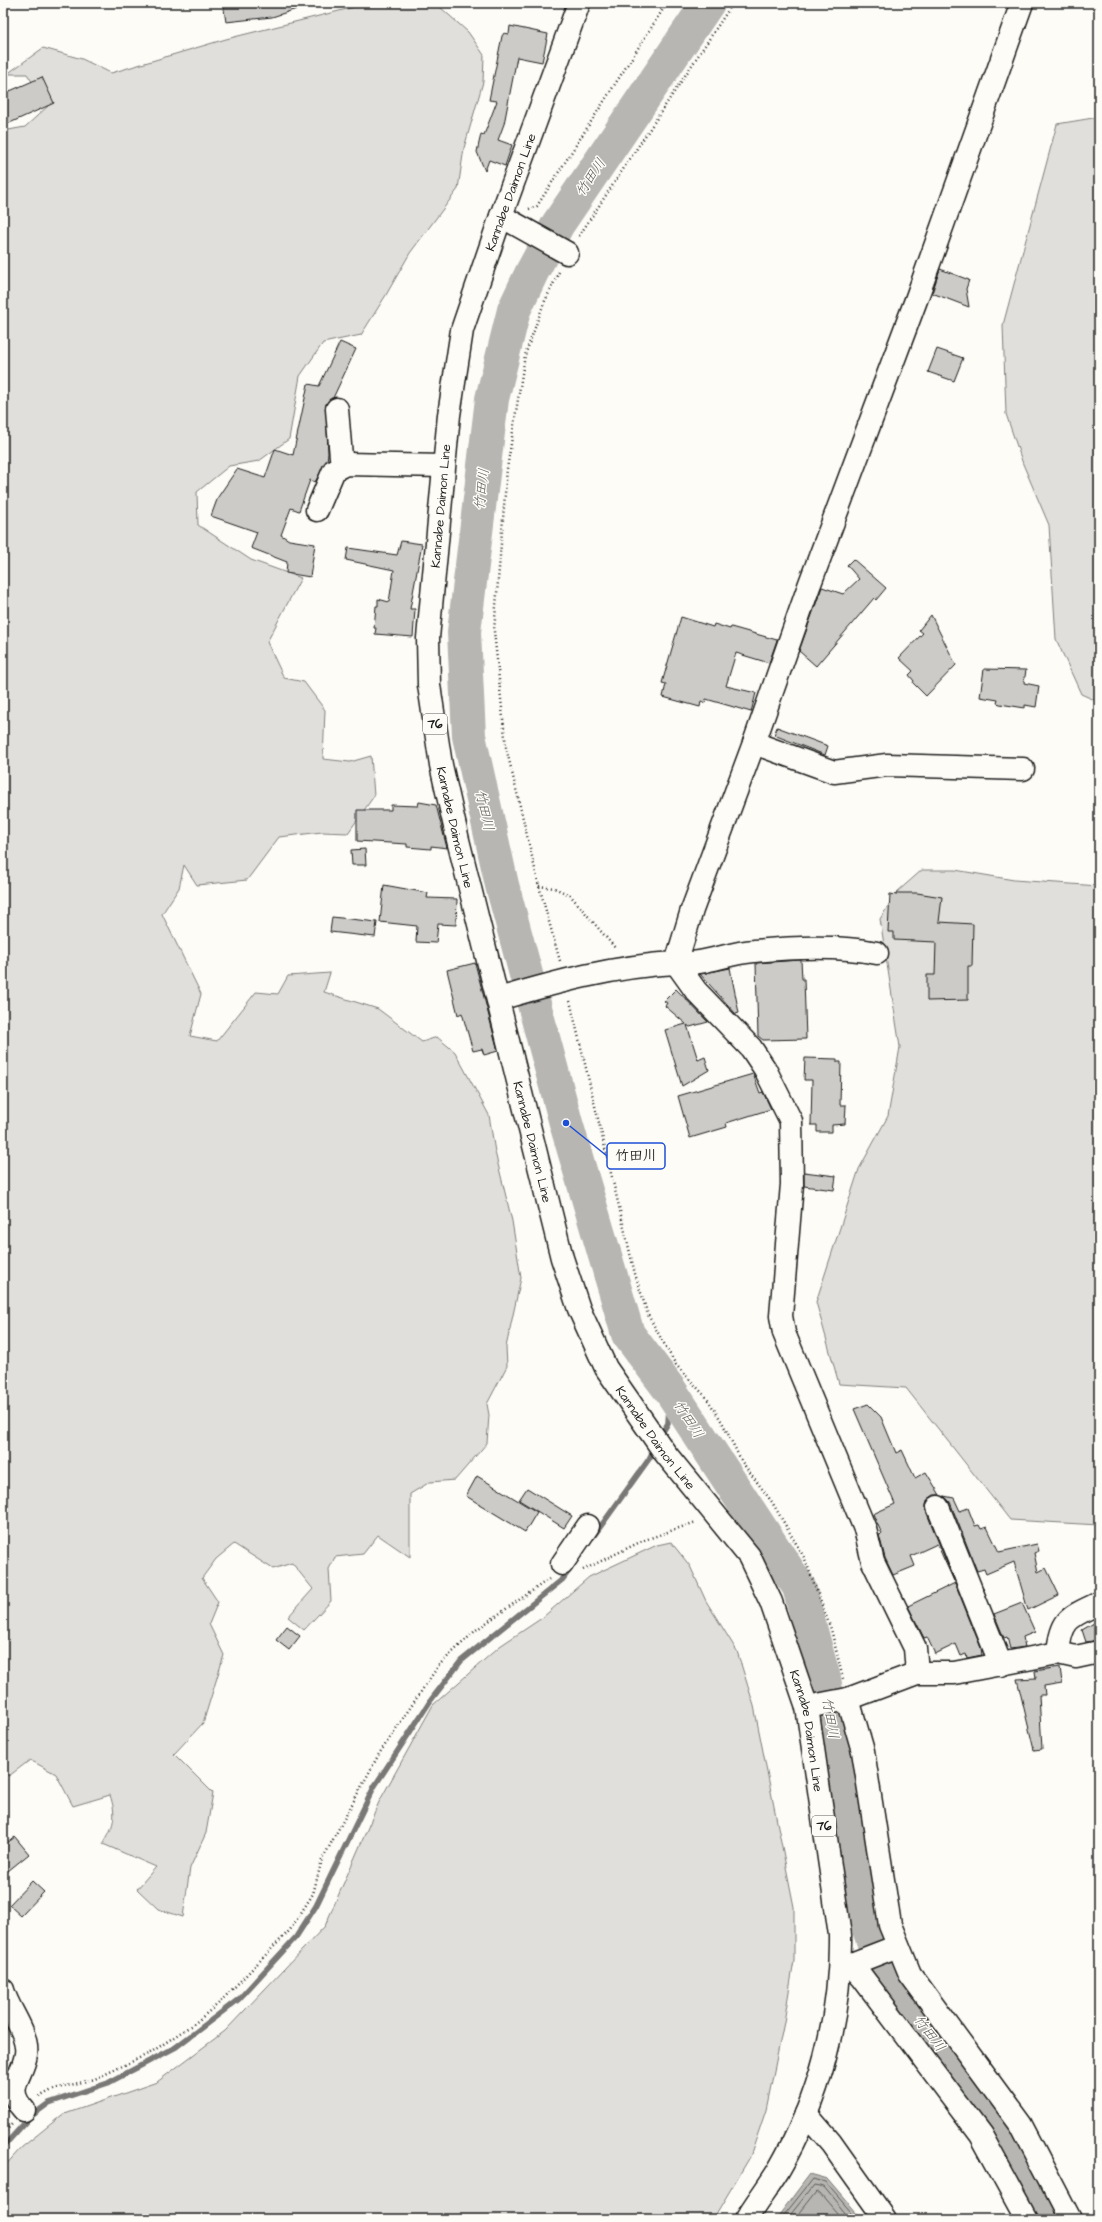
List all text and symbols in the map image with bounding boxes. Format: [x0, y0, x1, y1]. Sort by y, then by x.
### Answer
street label: Kannabe Daimon Line [481, 131, 541, 254]
water label: 竹田川 [571, 155, 611, 201]
street label: Kannabe Daimon Line [427, 443, 455, 569]
water label: 竹田川 [470, 467, 494, 511]
road number: 76 [423, 714, 447, 734]
street label: Kannabe Daimon Line [432, 765, 478, 890]
water label: 竹田川 [470, 788, 498, 833]
street label: Kannabe Daimon Line [508, 1079, 556, 1204]
callout: 竹田川 [607, 1143, 665, 1169]
text: 竹田川 [615, 1146, 657, 1166]
street label: Kannabe Daimon Line [611, 1383, 699, 1494]
water label: 竹田川 [668, 1396, 708, 1443]
street label: Kannabe Daimon Line [785, 1667, 827, 1793]
water label: 竹田川 [817, 1696, 844, 1741]
road number: 76 [812, 1816, 836, 1836]
water label: 竹田川 [909, 2011, 950, 2056]

